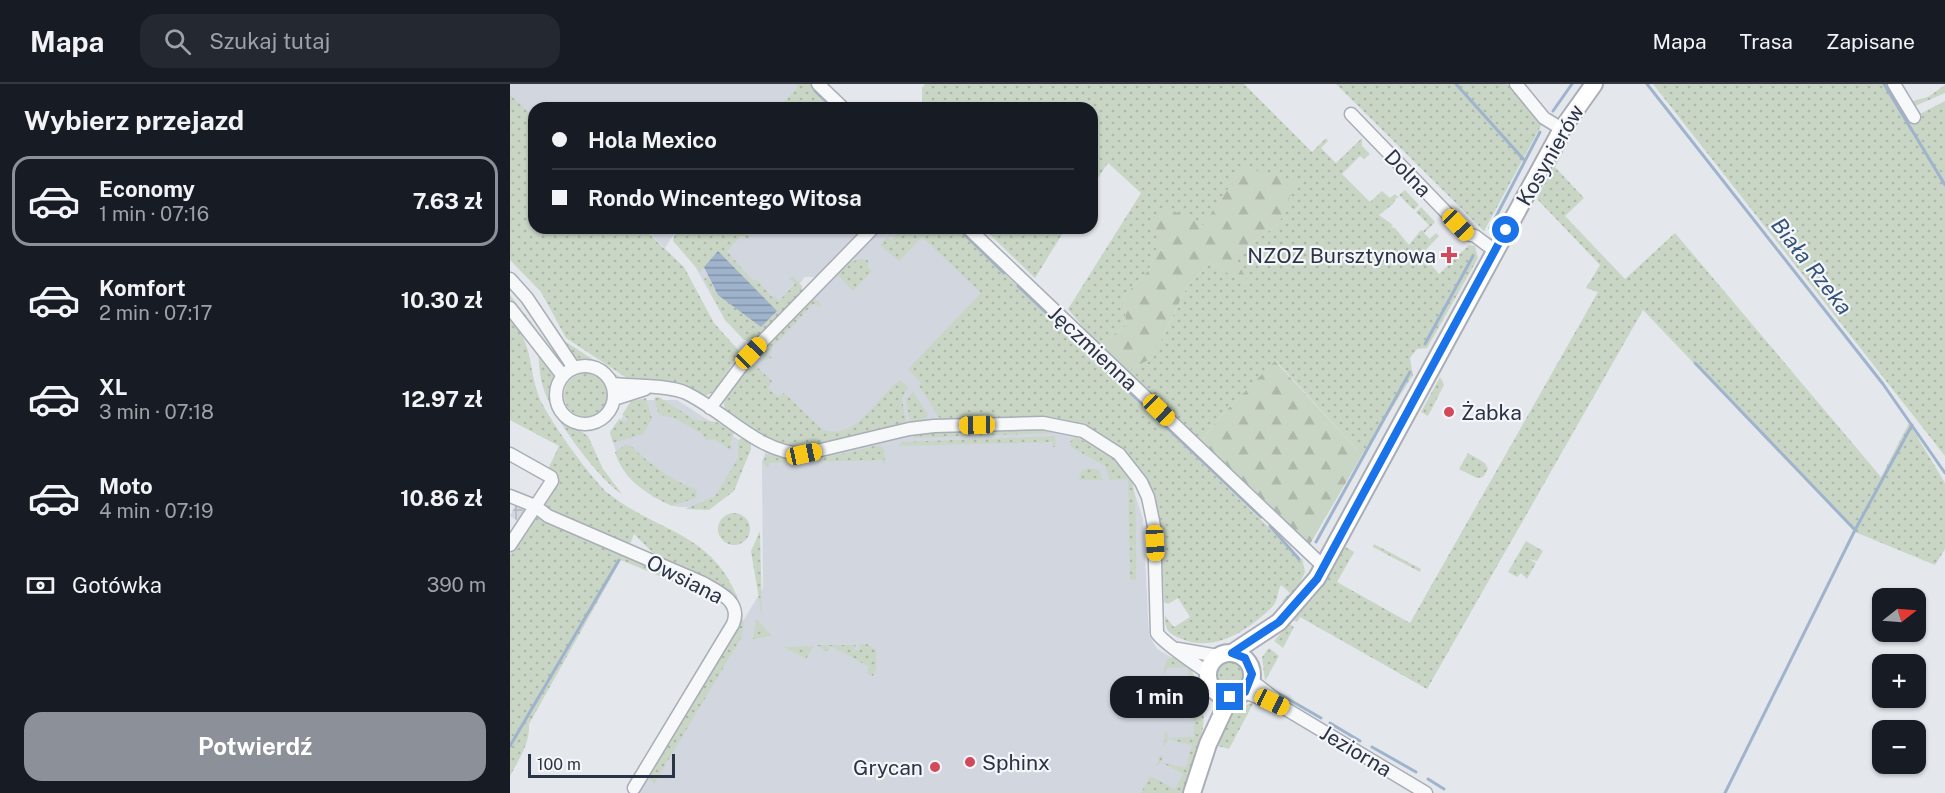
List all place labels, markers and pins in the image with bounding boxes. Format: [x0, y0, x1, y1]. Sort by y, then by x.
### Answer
place label: NZOZ Bursztynowa [1247, 243, 1436, 268]
marker: NZOZ Bursztynowa [1440, 246, 1458, 264]
place label: Żabka [1461, 400, 1522, 425]
marker: Żabka [1442, 405, 1456, 419]
place label: Sphinx [982, 750, 1050, 775]
place label: Grycan [853, 755, 923, 780]
marker: Sphinx [963, 755, 977, 769]
marker: Grycan [928, 760, 942, 774]

